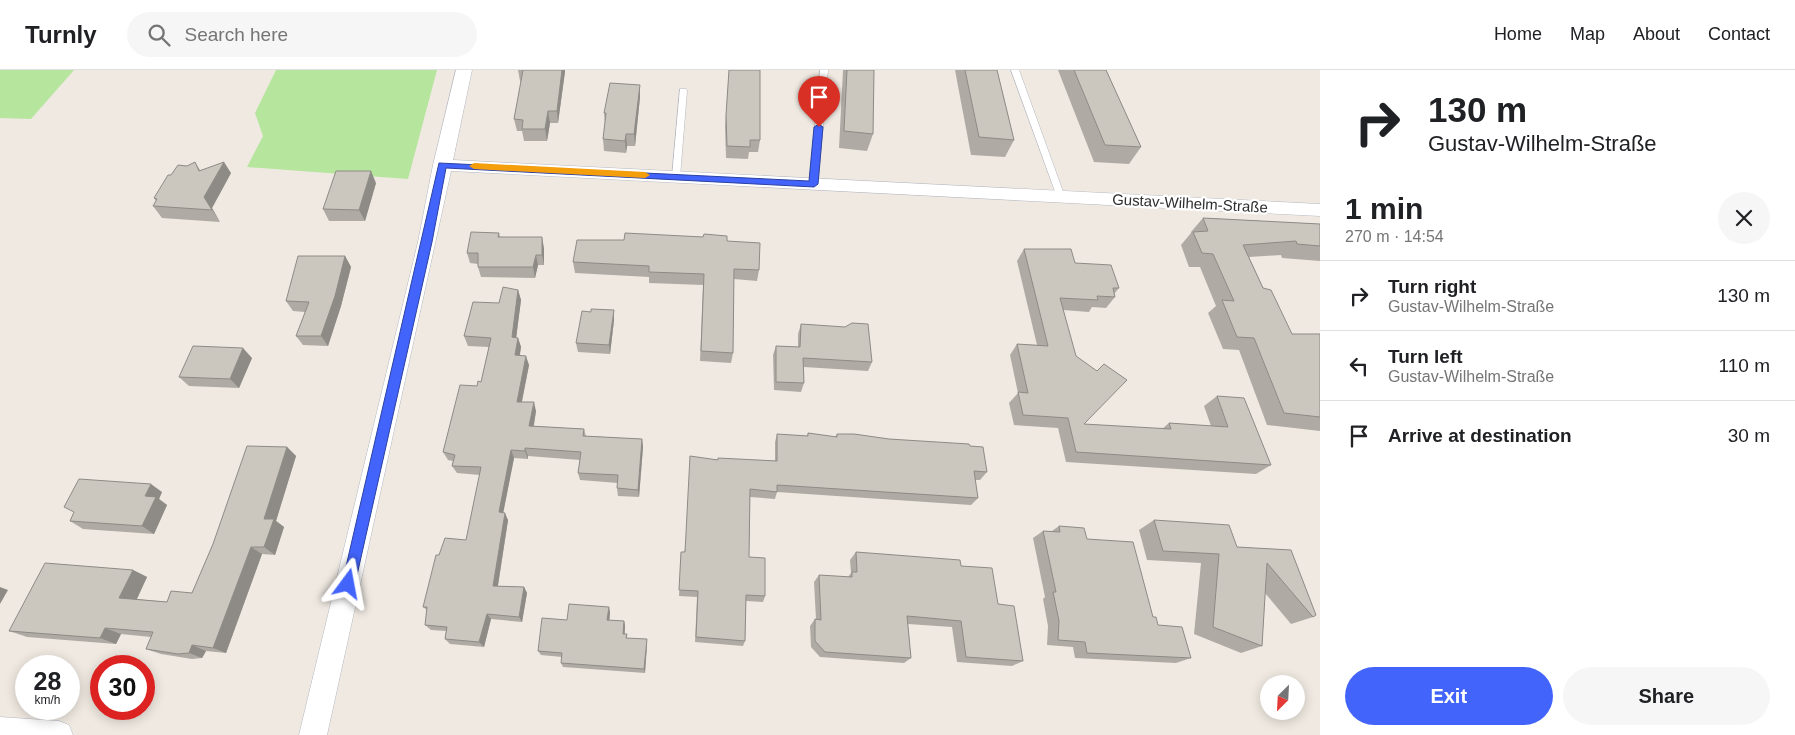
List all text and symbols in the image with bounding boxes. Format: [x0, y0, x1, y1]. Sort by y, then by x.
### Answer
search box [127, 12, 477, 57]
text: Turnly [25, 21, 97, 48]
icon: search [145, 21, 173, 49]
text: Search here [185, 24, 288, 45]
text: Home [1494, 24, 1542, 44]
text: Map [1570, 24, 1605, 44]
text: About [1633, 24, 1680, 44]
text: Contact [1708, 24, 1770, 44]
pin [798, 76, 840, 127]
icon: arrive [805, 83, 833, 111]
icon: right [1345, 90, 1410, 155]
text: 130 m [1428, 90, 1527, 129]
text: Gustav-Wilhelm-Straße [1428, 131, 1657, 156]
street label: Gustav-Wilhelm-Straße [1112, 190, 1268, 216]
text: 1 min [1345, 192, 1423, 225]
button: close [1718, 192, 1770, 244]
text: 270 m · 14:54 [1345, 228, 1444, 245]
text: Turn right [1388, 276, 1476, 297]
icon: right [1345, 282, 1373, 310]
text: 130 m [1717, 285, 1770, 306]
text: Gustav-Wilhelm-Straße [1388, 298, 1554, 315]
text: Turn left [1388, 346, 1463, 367]
icon: left [1345, 352, 1373, 380]
text: 110 m [1719, 355, 1770, 376]
text: Gustav-Wilhelm-Straße [1388, 368, 1554, 385]
icon: arrive [1345, 422, 1373, 450]
text: Arrive at destination [1388, 425, 1572, 446]
text: 30 m [1728, 425, 1770, 446]
position arrow [321, 557, 373, 609]
speed limit sign: 30 [90, 655, 155, 720]
text: 28 [34, 667, 61, 695]
button: Exit [1345, 667, 1553, 725]
button: Share [1563, 667, 1770, 725]
north arrow [1260, 675, 1305, 720]
map controls [1260, 675, 1305, 720]
text: km/h [34, 693, 61, 707]

